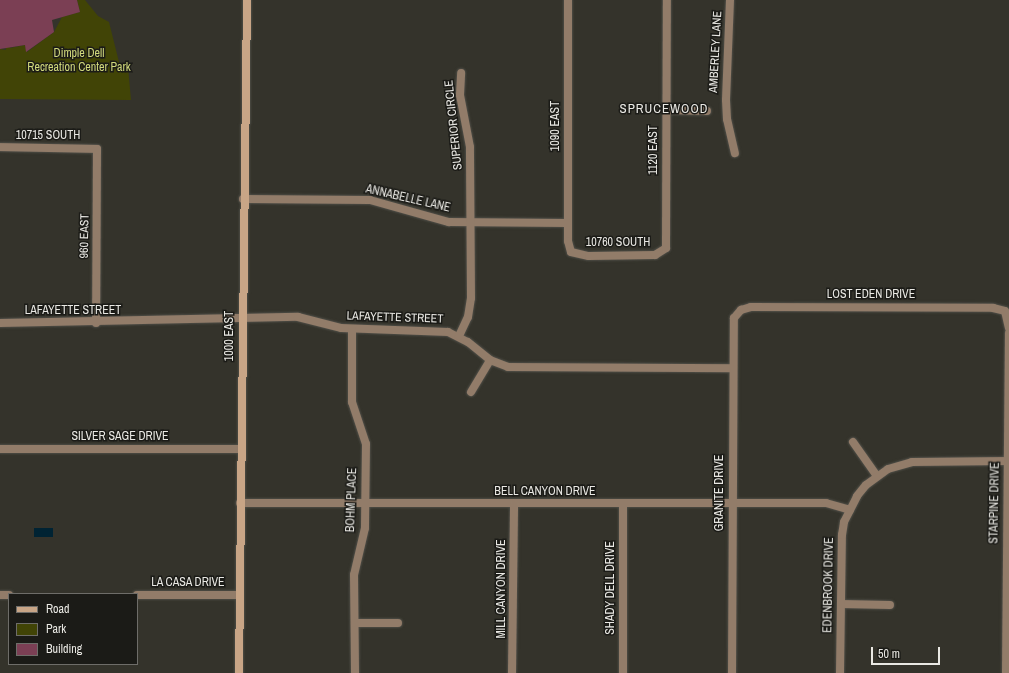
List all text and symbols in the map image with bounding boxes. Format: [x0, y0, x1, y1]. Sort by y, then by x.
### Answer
street label: AMBERLEY LANE [707, 11, 725, 93]
park label: Dimple Dell Recreation Center Park [27, 47, 131, 75]
street label: SUPERIOR CIRCLE [442, 79, 466, 171]
street label: 1090 EAST [549, 101, 563, 151]
district label: SPRUCEWOOD [620, 101, 708, 117]
street label: 1120 EAST [647, 125, 661, 175]
street label: 10715 SOUTH [16, 129, 80, 143]
street label: ANNABELLE LANE [364, 182, 452, 216]
street label: 960 EAST [77, 213, 93, 259]
street label: 10760 SOUTH [586, 236, 650, 250]
street label: LOST EDEN DRIVE [827, 288, 915, 302]
street label: LAFAYETTE STREET [25, 304, 121, 318]
street label: LAFAYETTE STREET [346, 309, 444, 327]
street label: 1000 EAST [223, 311, 237, 361]
street label: SILVER SAGE DRIVE [71, 430, 169, 444]
street label: GRANITE DRIVE [713, 455, 727, 531]
street label: STARPINE DRIVE [987, 462, 1003, 544]
street label: BOHM PLACE [344, 468, 360, 532]
street label: BELL CANYON DRIVE [494, 485, 596, 499]
street label: EDENBROOK DRIVE [821, 537, 837, 633]
street label: MILL CANYON DRIVE [495, 539, 509, 639]
street label: SHADY DELL DRIVE [604, 541, 618, 635]
street label: LA CASA DRIVE [151, 576, 225, 590]
legend [8, 593, 138, 665]
text: Road [46, 601, 70, 617]
text: Park [46, 621, 66, 637]
scale bar [873, 639, 942, 665]
text: Building [46, 641, 82, 657]
text: 50 m [878, 646, 900, 662]

